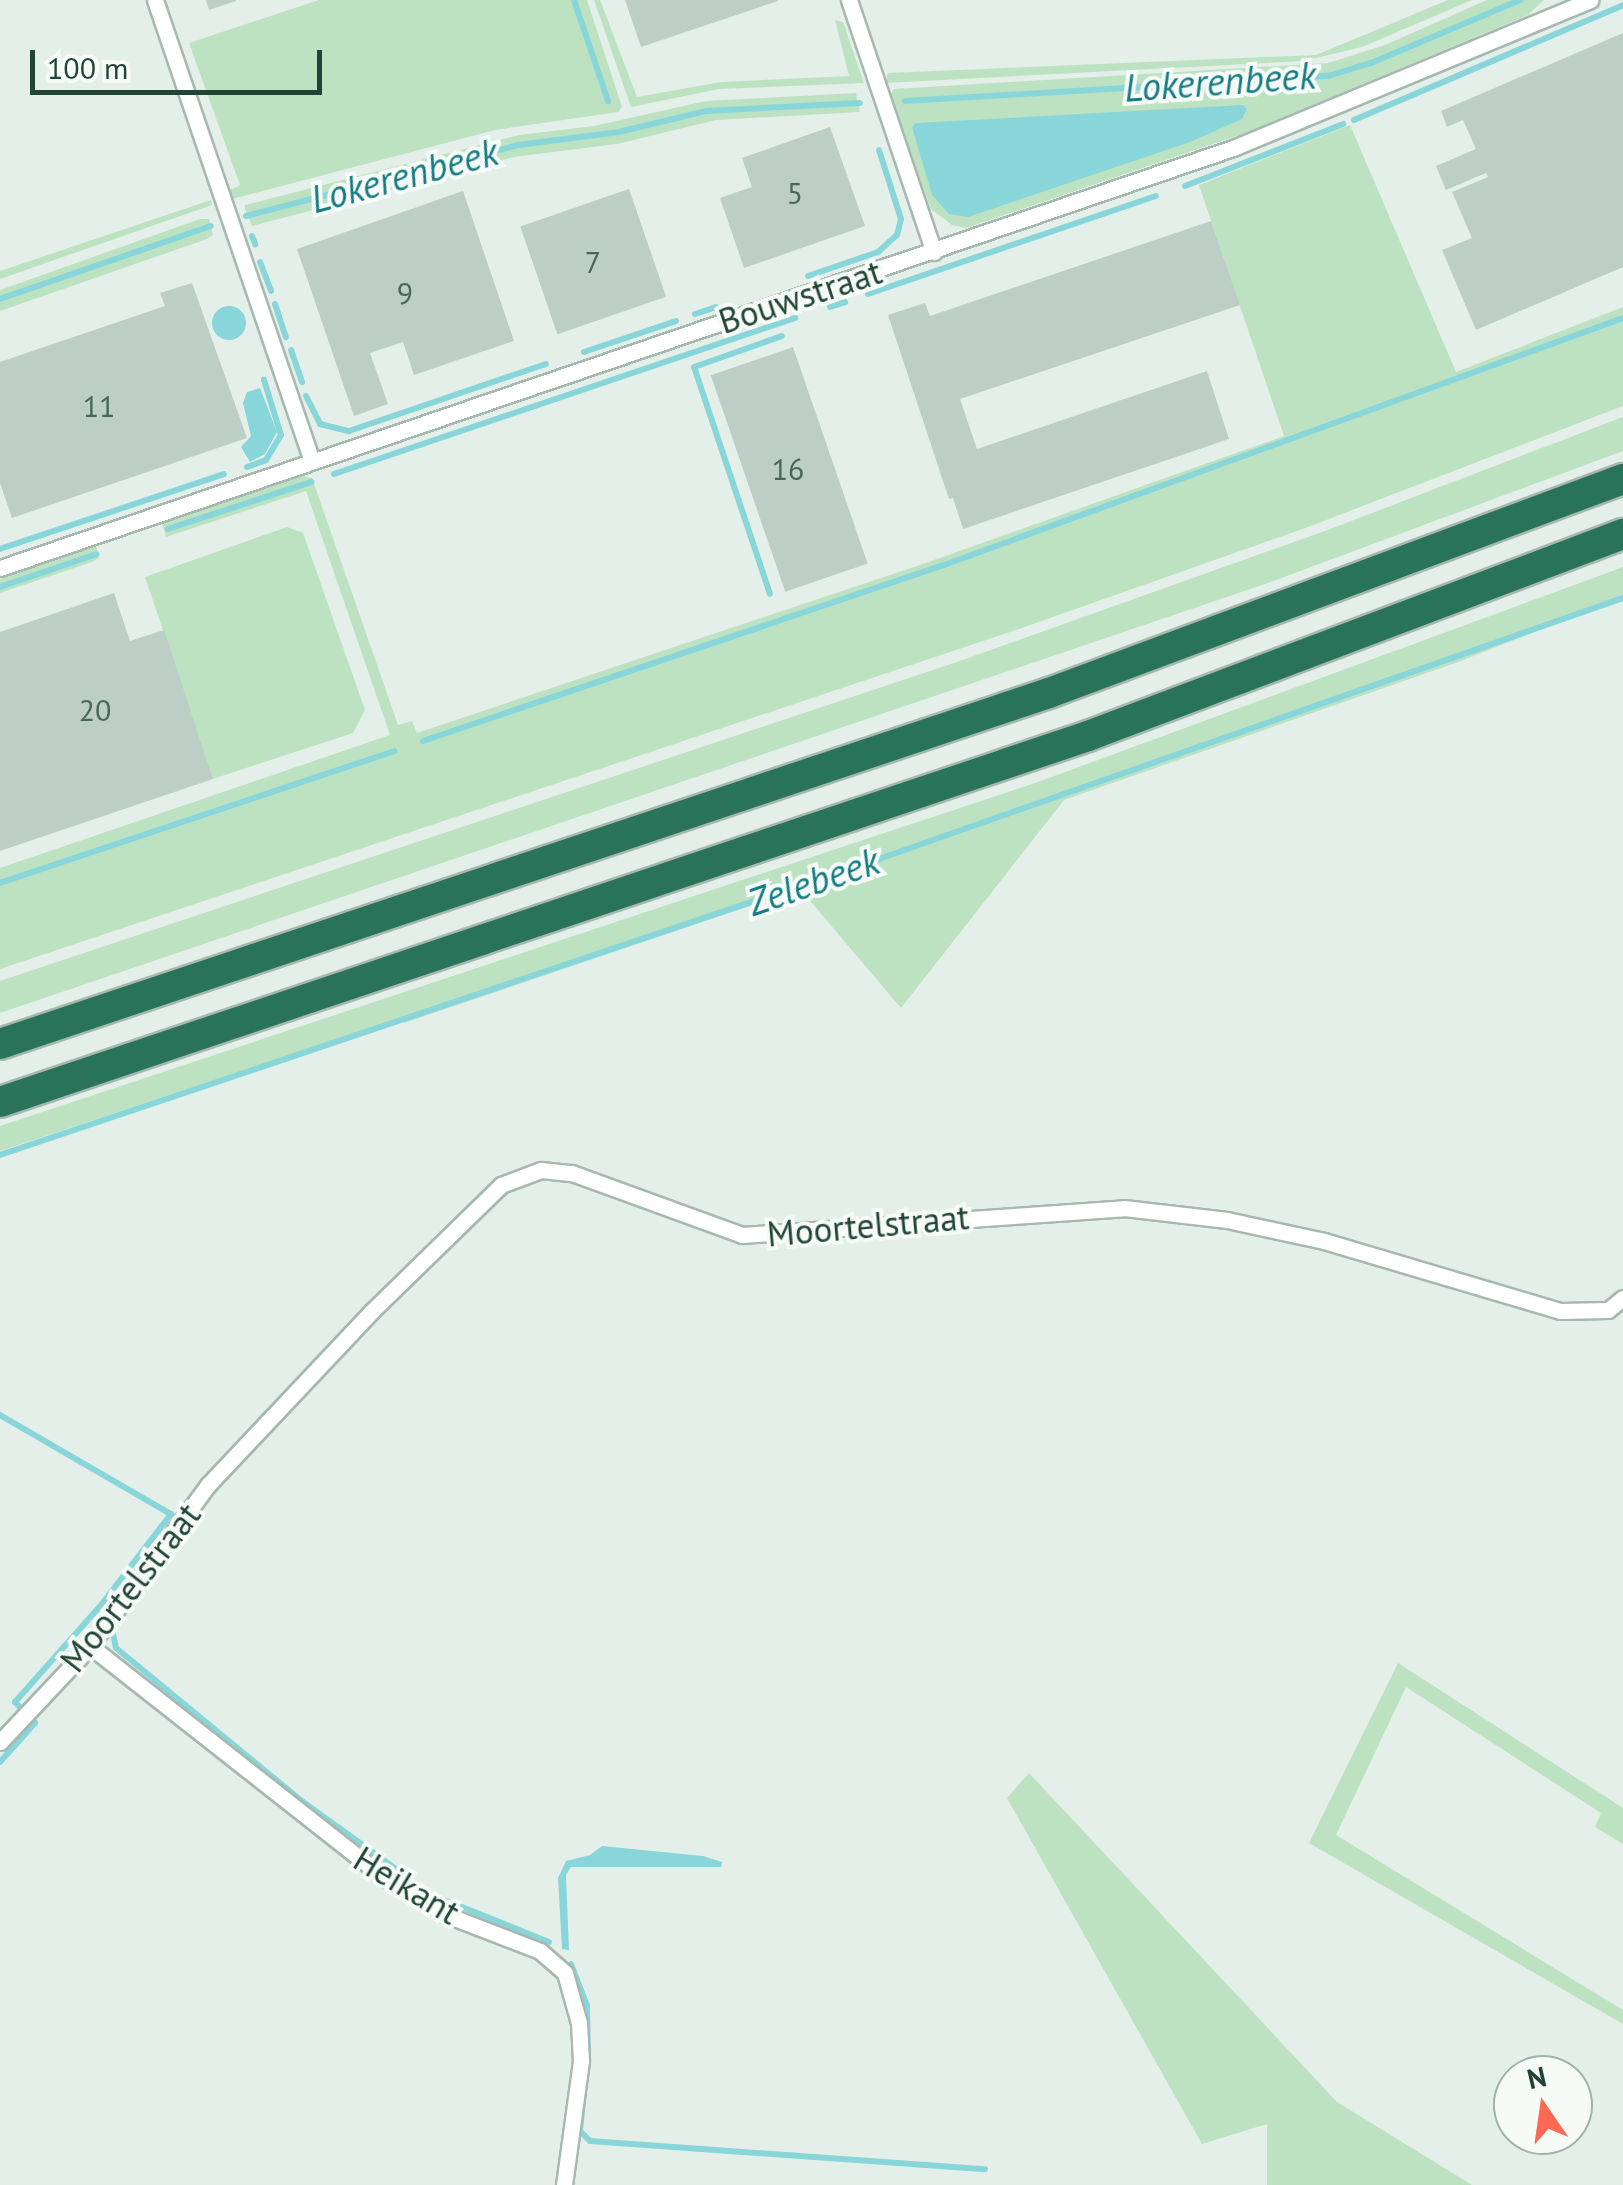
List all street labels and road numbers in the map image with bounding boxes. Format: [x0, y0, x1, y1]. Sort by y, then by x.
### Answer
street label: Bouwstraat [713, 250, 887, 342]
street label: Moortelstraat [765, 1195, 971, 1255]
street label: Moortelstraat [51, 1494, 209, 1680]
street label: Heikant [347, 1837, 467, 1933]

